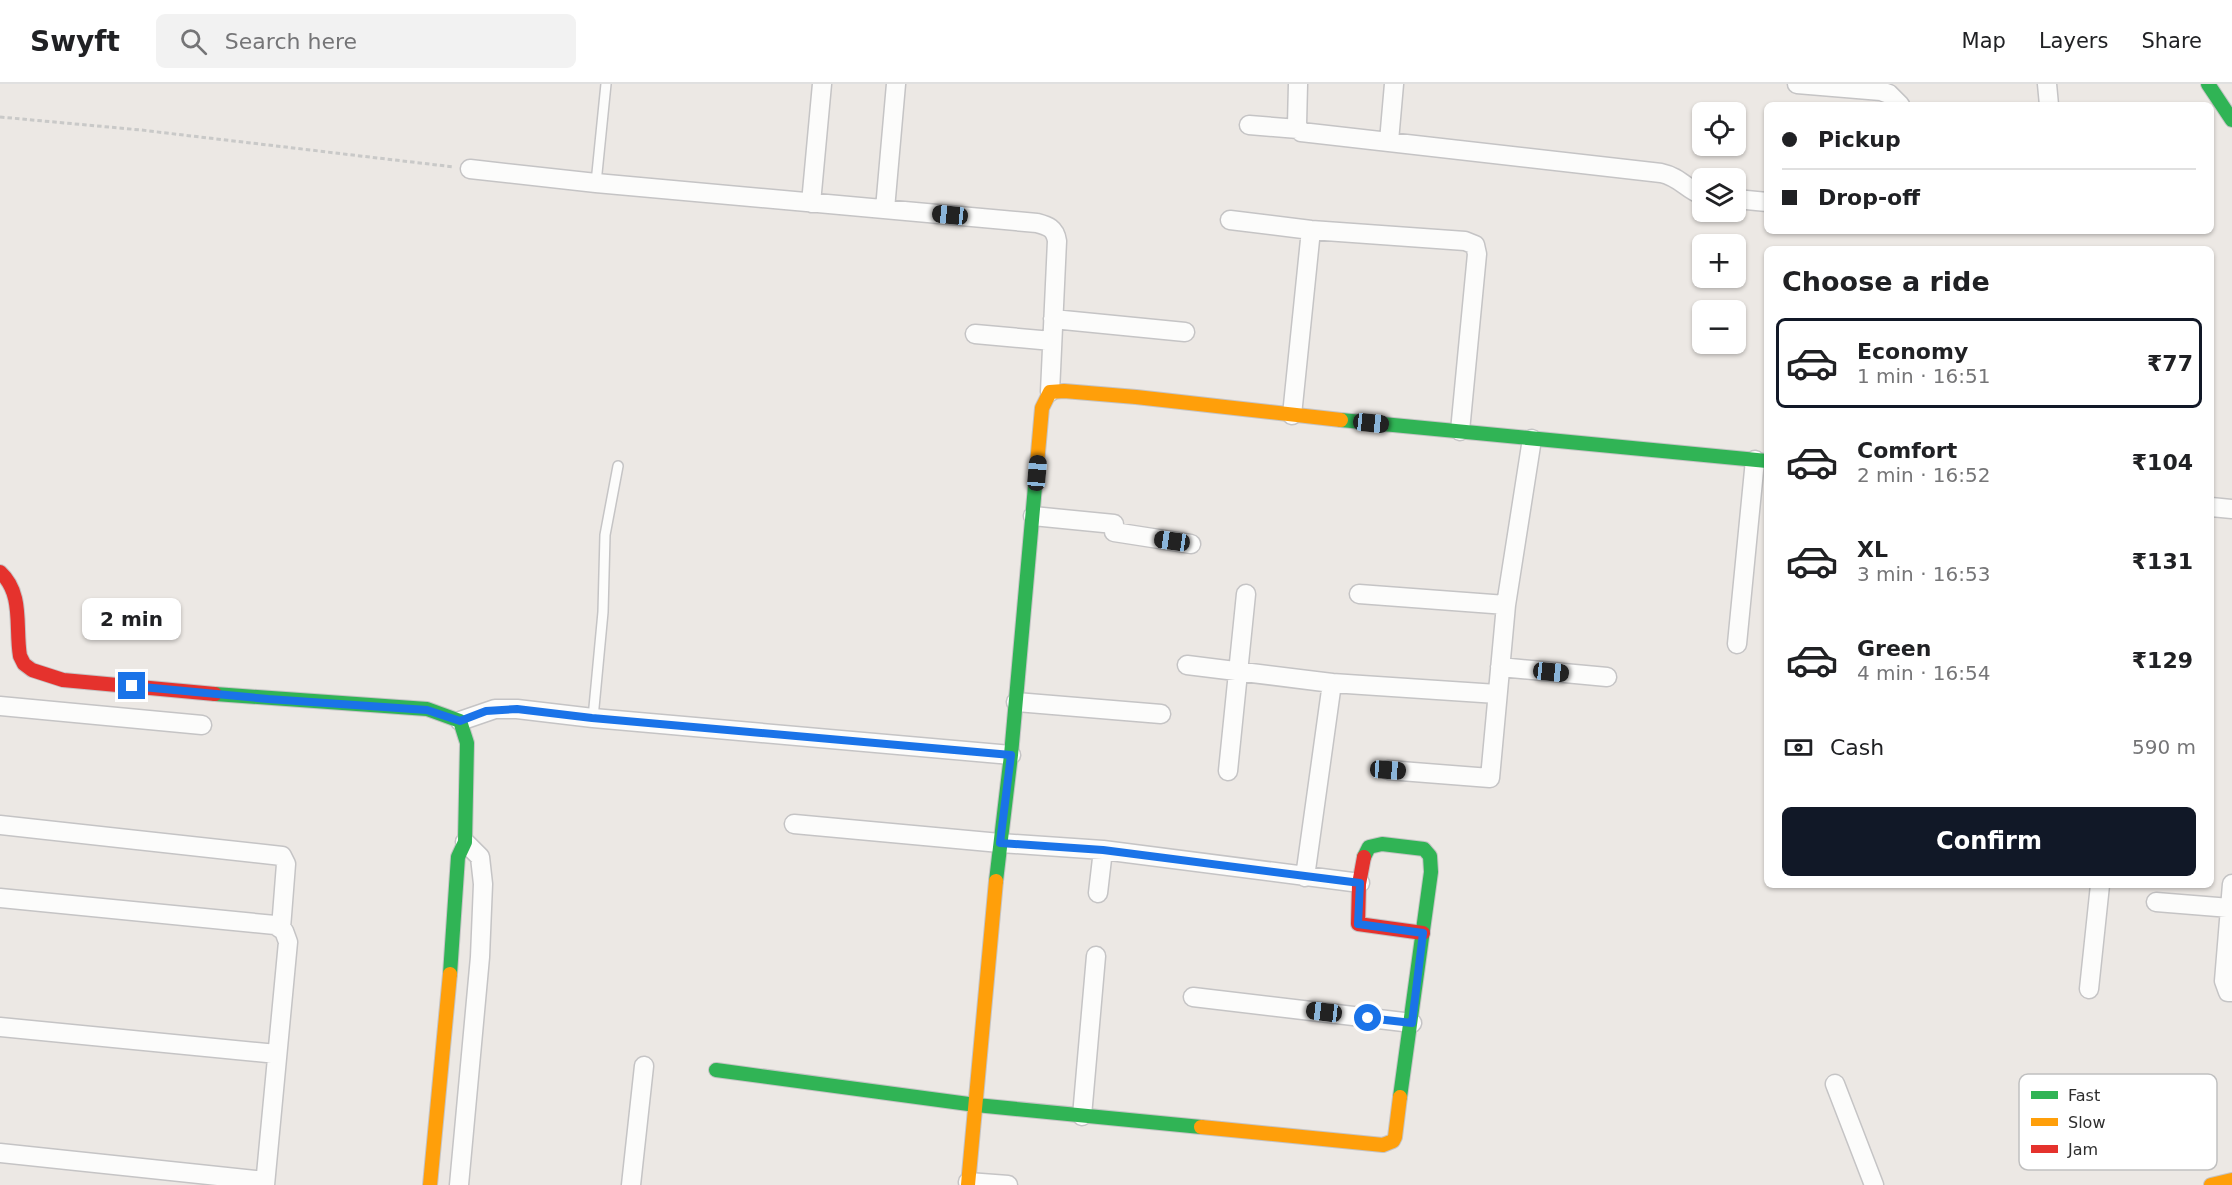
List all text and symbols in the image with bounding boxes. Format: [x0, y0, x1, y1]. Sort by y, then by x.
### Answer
search box [156, 14, 576, 68]
text: Swyft [30, 25, 120, 58]
icon: search [177, 25, 210, 58]
text: Search here [225, 29, 357, 54]
text: Map [1962, 29, 2006, 53]
text: Layers [2039, 29, 2108, 53]
text: Share [2141, 29, 2202, 53]
map controls [1692, 102, 1746, 354]
button: locate [1692, 102, 1746, 156]
text: Pickup [1818, 127, 1901, 152]
button: layers [1692, 168, 1746, 222]
text: Drop-off [1818, 185, 1920, 210]
car [931, 204, 969, 226]
button: + [1692, 234, 1746, 288]
text: Choose a ride [1782, 266, 1990, 297]
button: − [1692, 300, 1746, 354]
icon: car [1785, 336, 1839, 390]
text: Economy [1857, 339, 1968, 364]
text: ₹77 [2147, 351, 2193, 376]
text: 1 min · 16:51 [1857, 364, 1991, 388]
car [1352, 412, 1390, 434]
icon: car [1785, 435, 1839, 489]
text: Comfort [1857, 438, 1957, 463]
text: ₹104 [2132, 450, 2193, 475]
car [1026, 454, 1048, 492]
text: 2 min · 16:52 [1857, 463, 1991, 487]
car [1153, 530, 1191, 552]
icon: car [1785, 534, 1839, 588]
text: XL [1857, 537, 1888, 562]
text: ₹131 [2132, 549, 2193, 574]
text: 3 min · 16:53 [1857, 562, 1991, 586]
callout: 2 min [82, 599, 182, 641]
text: 2 min [100, 607, 163, 631]
icon: car [1785, 633, 1839, 687]
text: Green [1857, 636, 1931, 661]
text: ₹129 [2132, 648, 2193, 673]
car [1532, 661, 1570, 683]
text: 4 min · 16:54 [1857, 661, 1991, 685]
route end [118, 672, 145, 699]
icon: cash [1782, 731, 1815, 764]
text: Cash [1830, 735, 1884, 760]
text: 590 m [2132, 735, 2196, 759]
car [1369, 760, 1407, 780]
button: Confirm [1782, 807, 2196, 876]
car [1305, 1001, 1343, 1023]
route start [1354, 1004, 1381, 1031]
legend [2019, 1074, 2217, 1170]
text: Fast [2068, 1086, 2100, 1105]
text: Slow [2068, 1113, 2105, 1132]
text: Jam [2067, 1140, 2098, 1159]

